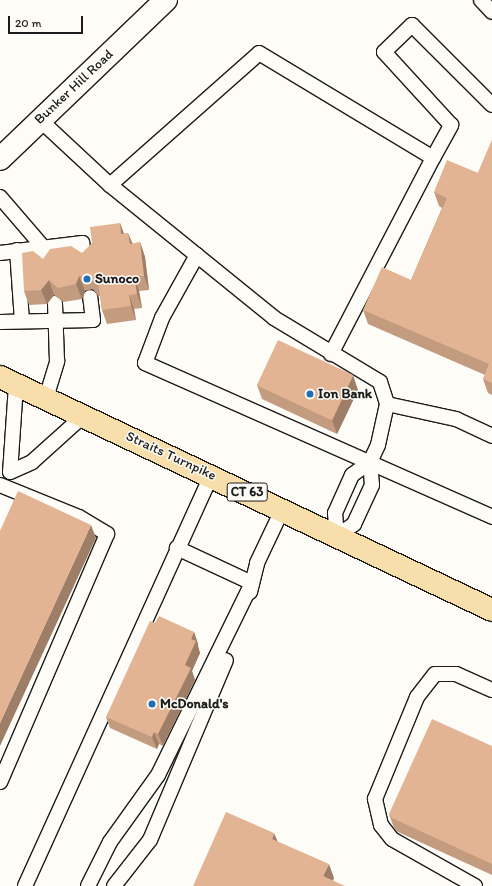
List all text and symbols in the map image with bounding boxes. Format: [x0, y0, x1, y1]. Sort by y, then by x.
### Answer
scale bar [10, 8, 85, 34]
text: 20 m [15, 16, 42, 30]
street label: Bunker Hill Road [31, 46, 117, 128]
place label: Sunoco [95, 271, 139, 287]
marker: Sunoco [82, 274, 92, 284]
place label: Ion Bank [318, 386, 373, 402]
marker: Ion Bank [305, 389, 315, 399]
street label: Straits Turnpike [124, 428, 218, 484]
road number: CT 63 [226, 481, 268, 503]
place label: McDonald's [160, 696, 228, 712]
marker: McDonald's [147, 699, 157, 709]

